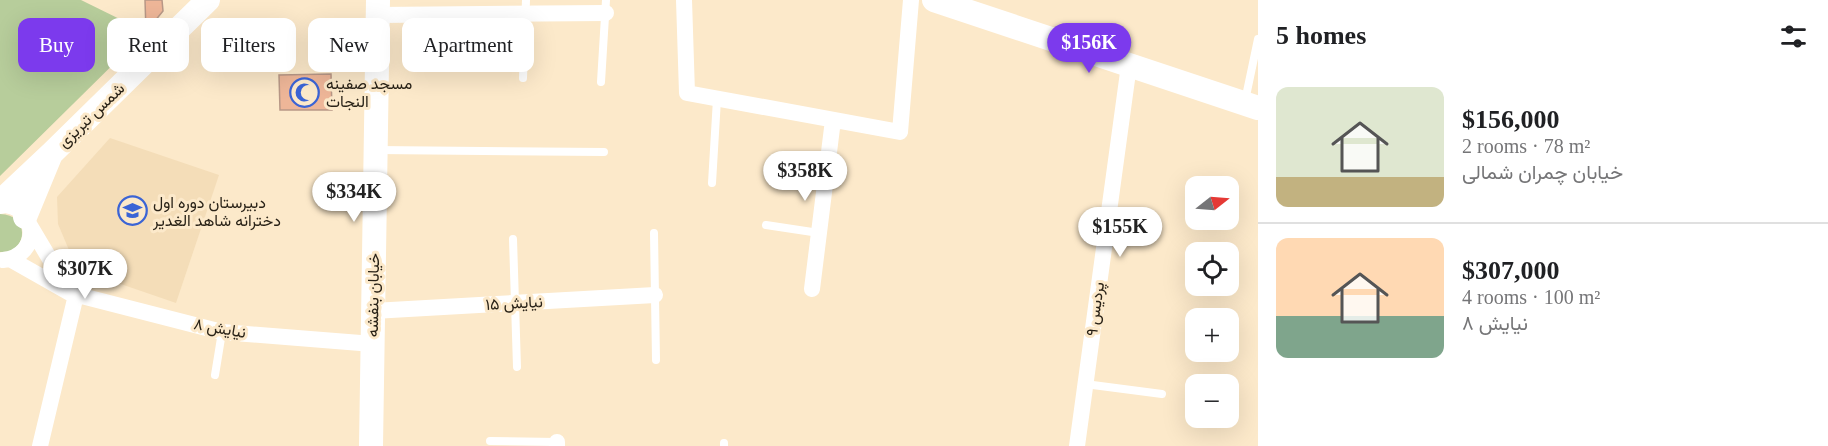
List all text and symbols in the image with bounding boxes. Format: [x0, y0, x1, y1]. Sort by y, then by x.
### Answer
chip: Buy [18, 18, 95, 72]
chip: Rent [107, 18, 189, 72]
chip: Filters [201, 18, 296, 72]
chip: New [308, 18, 390, 72]
chip: Apartment [402, 18, 534, 72]
icon: filters [1777, 20, 1810, 53]
text: 5 homes [1276, 21, 1366, 50]
pin: $156K [1047, 23, 1131, 74]
text: $156K [1061, 31, 1117, 53]
place label: مسجد صفینه النجات [326, 75, 412, 111]
mosque icon: مسجد صفینه النجات [289, 76, 321, 108]
street label: شمس تبریزی [54, 79, 129, 152]
text: $156,000 [1462, 105, 1560, 134]
icon: home [1324, 111, 1396, 183]
text: 2 rooms · 78 m² [1462, 135, 1590, 157]
pin: $358K [763, 151, 847, 202]
text: $358K [777, 159, 833, 181]
text: خیابان چمران شمالی [1462, 161, 1623, 183]
pin: $334K [312, 172, 396, 223]
north arrow [1185, 176, 1239, 230]
map controls [1185, 176, 1239, 428]
text: $334K [326, 180, 382, 202]
place label: دبیرستان دوره اول دخترانه شاهد الغدیر [152, 194, 281, 231]
school or university icon: دبیرستان دوره اول دخترانه شاهد الغدیر [116, 195, 148, 227]
pin: $155K [1078, 207, 1162, 258]
text: $155K [1092, 215, 1148, 237]
button: locate [1185, 242, 1239, 296]
pin: $307K [43, 249, 127, 300]
street label: خیابان بنفشه [364, 252, 383, 337]
text: $307,000 [1462, 256, 1560, 285]
text: $307K [57, 257, 113, 279]
icon: home [1324, 262, 1396, 334]
street label: پردیس ۹ [1083, 281, 1110, 338]
text: 4 rooms · 100 m² [1462, 286, 1600, 308]
street label: نیایش ۱۵ [485, 293, 543, 315]
button: + [1185, 308, 1239, 362]
text: نیایش ۸ [1462, 312, 1528, 334]
street label: نیایش ۸ [192, 315, 247, 343]
button: − [1185, 374, 1239, 428]

